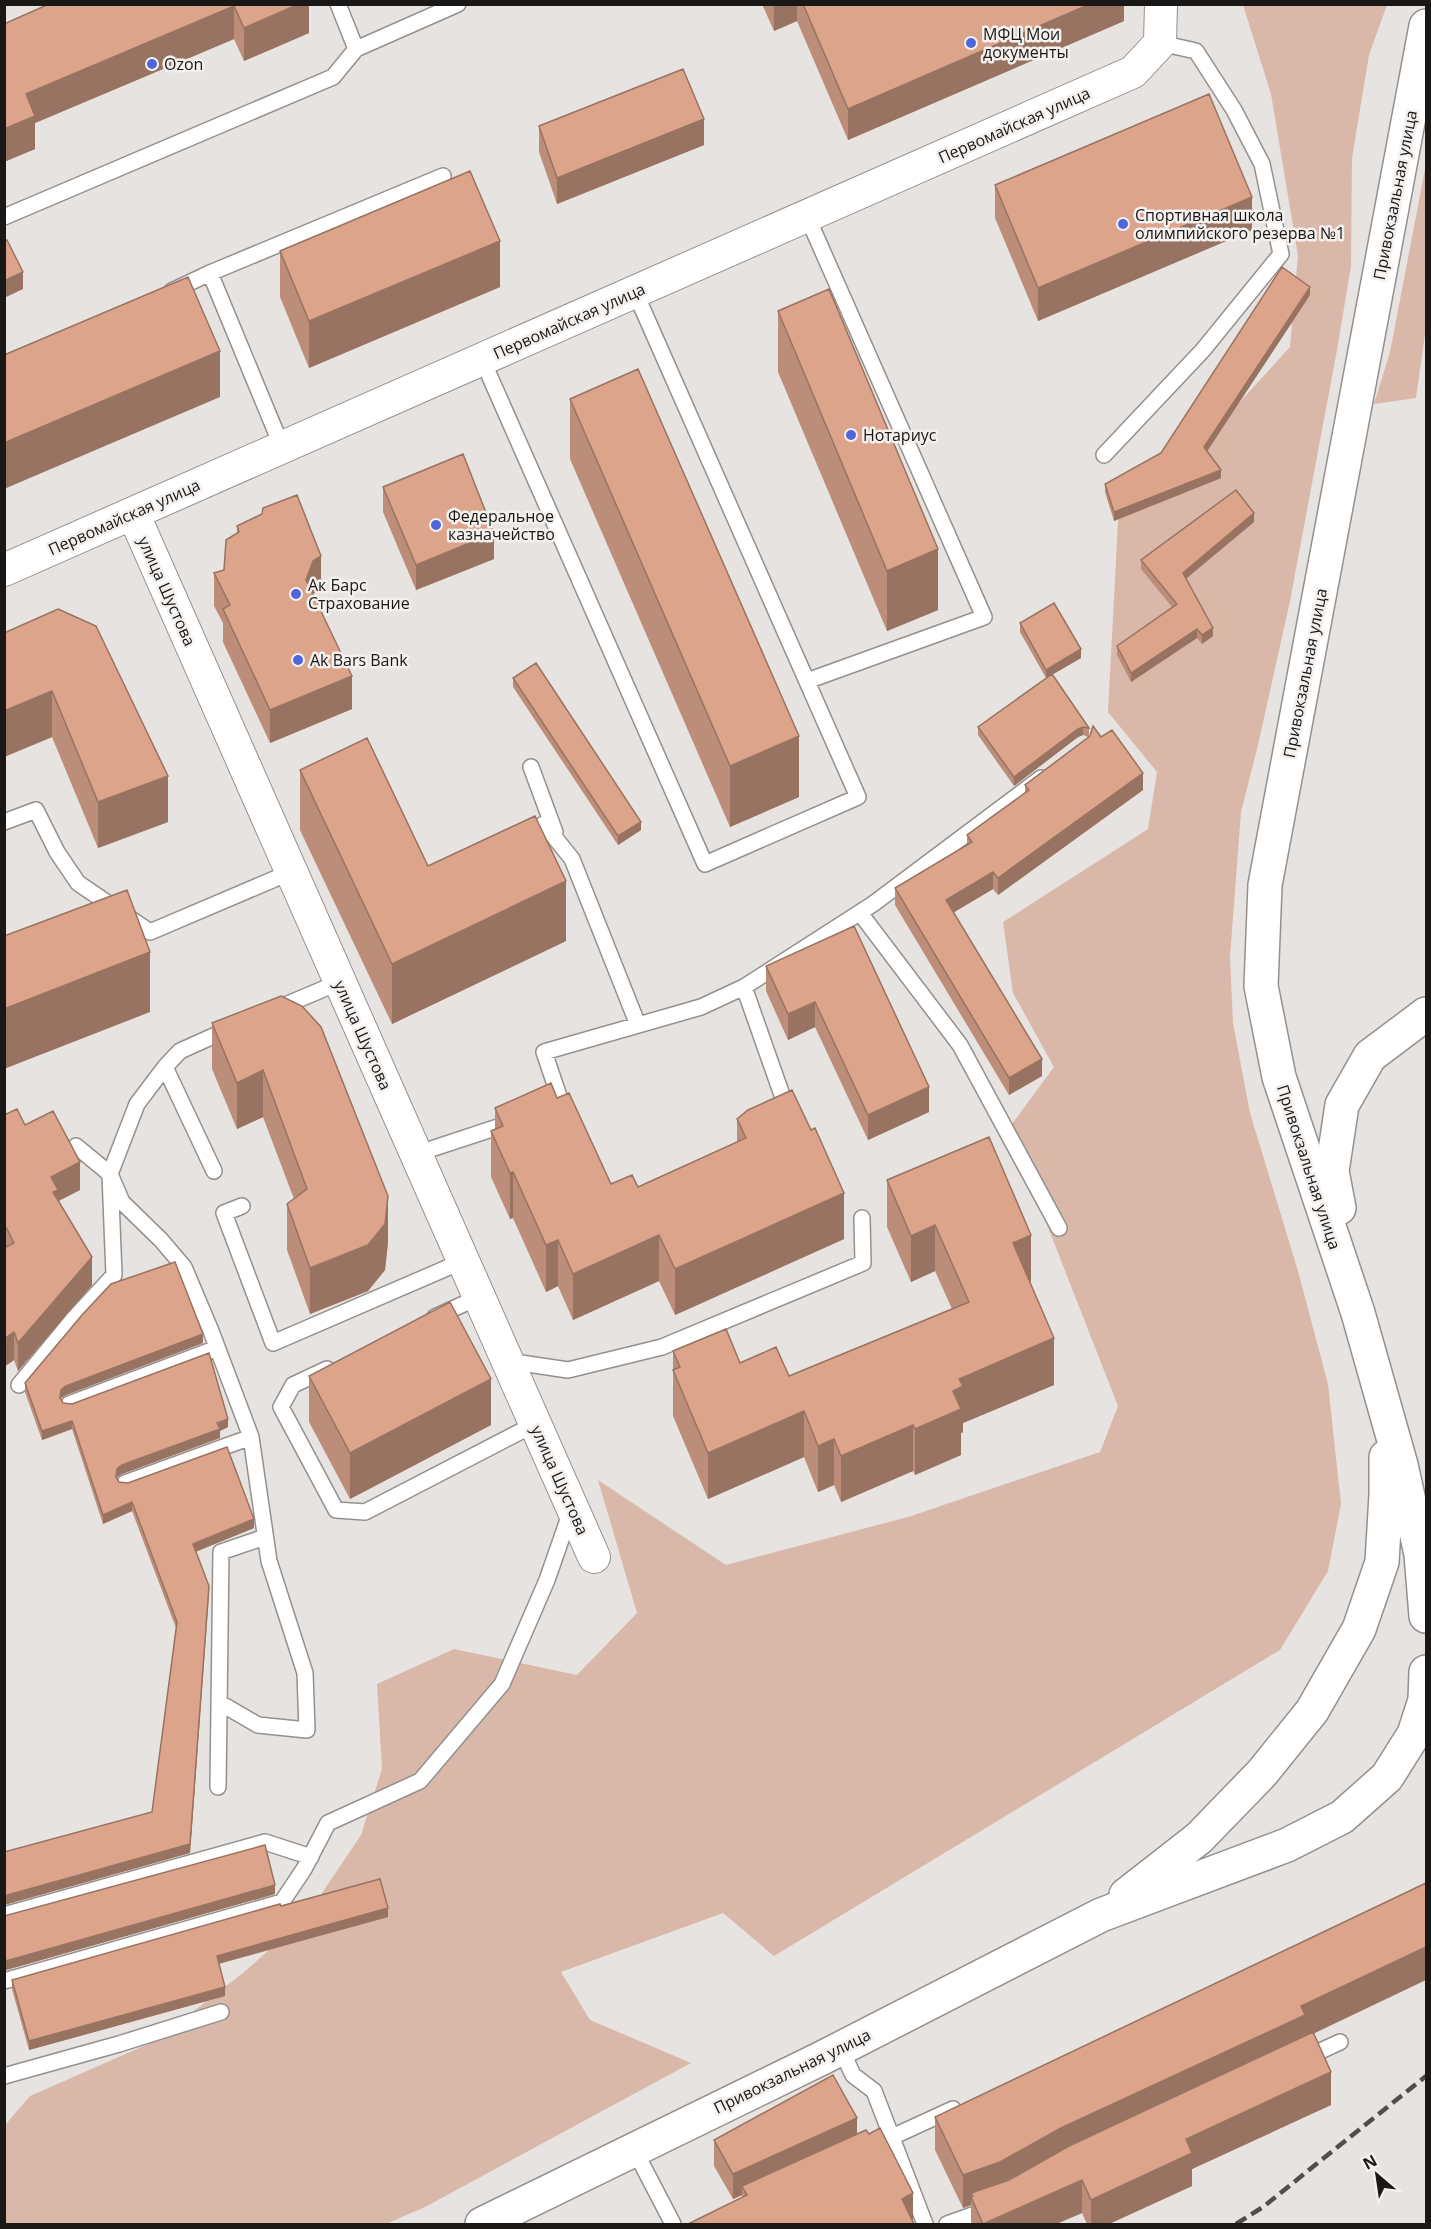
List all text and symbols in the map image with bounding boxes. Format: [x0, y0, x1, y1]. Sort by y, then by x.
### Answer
place label: МФЦ Мои документы [983, 23, 1069, 63]
marker: МФЦ Мои документы [964, 36, 978, 50]
place label: Ozon [164, 53, 203, 75]
marker: Ozon [145, 57, 159, 71]
street label: Первомайская улица [935, 82, 1093, 168]
street label: Привокзальная улица [1368, 108, 1422, 282]
place label: Спортивная школа олимпийского резерва №1 [1135, 204, 1345, 244]
marker: Спортивная школа олимпийского резерва №1 [1116, 217, 1130, 231]
street label: Первомайская улица [490, 278, 648, 364]
place label: Нотариус [863, 424, 937, 446]
marker: Нотариус [844, 428, 858, 442]
street label: Первомайская улица [45, 474, 203, 560]
place label: Федеральное казначейство [448, 505, 555, 545]
marker: Федеральное казначейство [429, 518, 443, 532]
street label: улица Шустова [133, 533, 201, 649]
place label: Ак Барс Страхование [308, 574, 410, 614]
street label: Привокзальная улица [1278, 586, 1332, 760]
marker: Ак Барс Страхование [289, 587, 303, 601]
place label: Ak Bars Bank [310, 649, 408, 671]
marker: Ak Bars Bank [291, 653, 305, 667]
street label: улица Шустова [329, 977, 397, 1093]
street label: Привокзальная улица [1272, 1082, 1346, 1252]
street label: улица Шустова [526, 1422, 594, 1538]
street label: Привокзальная улица [710, 2023, 874, 2119]
north arrow [1347, 2145, 1407, 2205]
text: N [1359, 2149, 1381, 2175]

